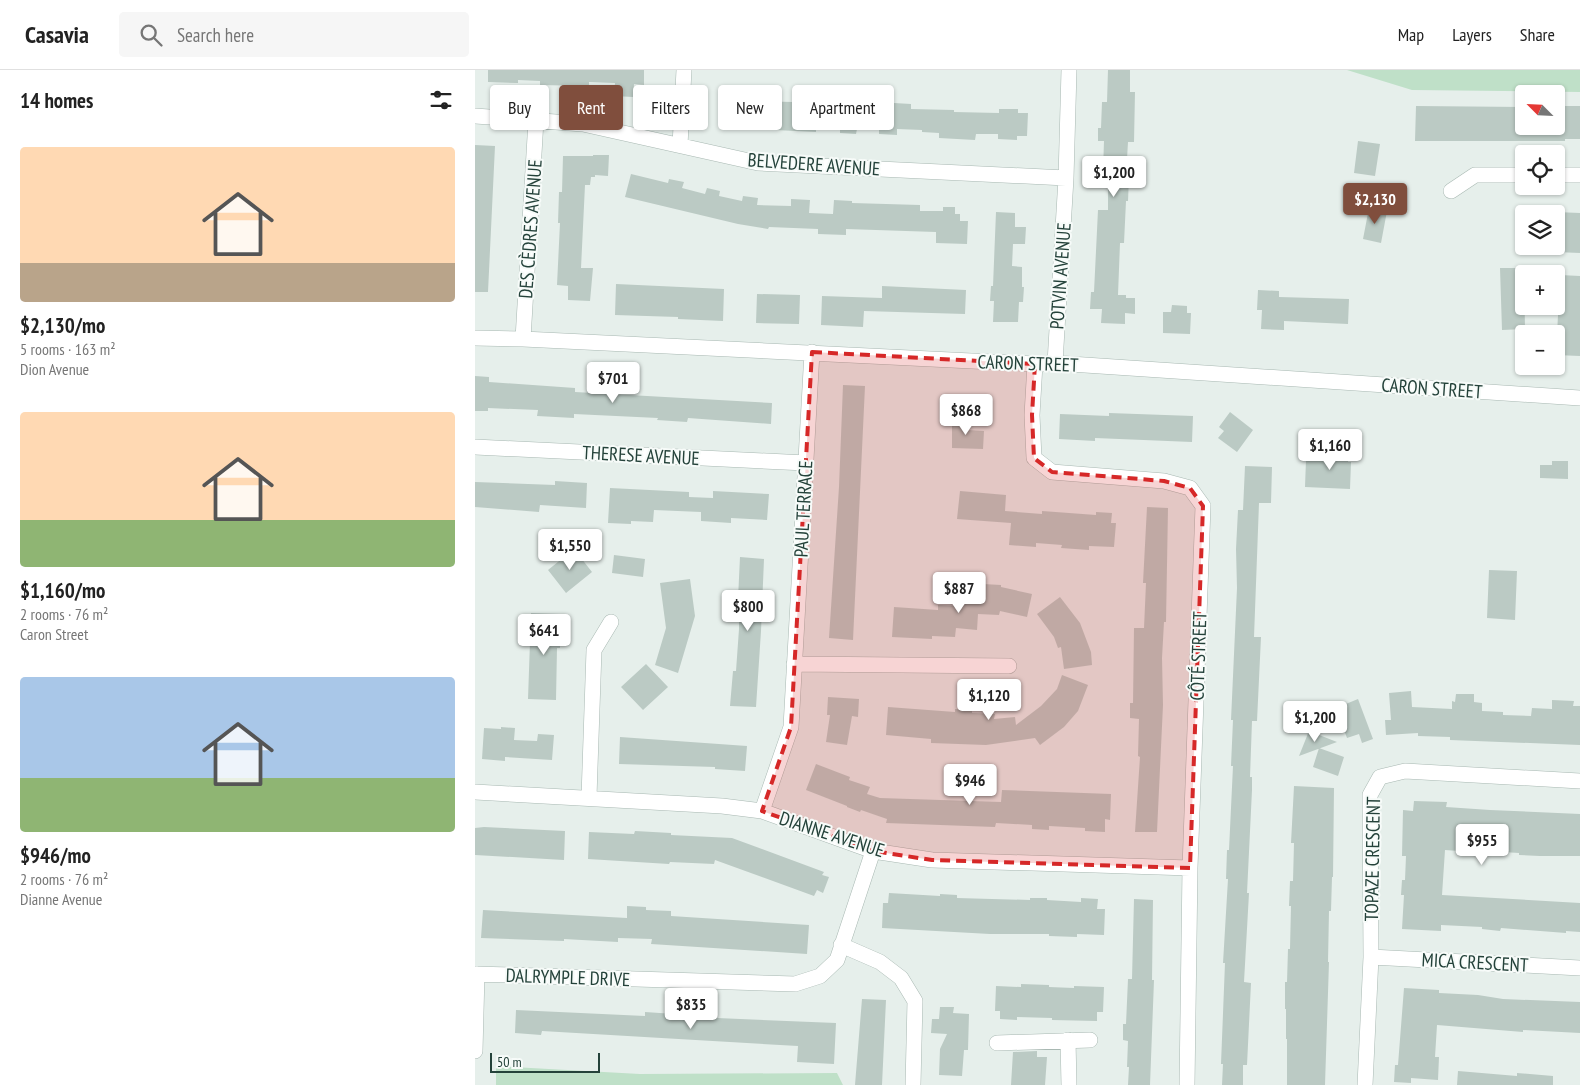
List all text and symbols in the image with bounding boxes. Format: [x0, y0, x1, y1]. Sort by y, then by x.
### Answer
search box [119, 12, 469, 57]
text: Casavia [25, 19, 89, 50]
icon: search [137, 21, 165, 49]
text: Search here [177, 23, 254, 47]
text: Map [1398, 23, 1424, 46]
text: Layers [1452, 23, 1492, 46]
text: Share [1520, 23, 1555, 46]
chip: Buy [490, 85, 549, 130]
chip: Rent [559, 85, 623, 130]
chip: Filters [633, 85, 708, 130]
chip: New [718, 85, 782, 130]
chip: Apartment [792, 85, 894, 130]
north arrow [1515, 85, 1565, 135]
map controls [1515, 85, 1565, 375]
icon: filters [427, 86, 455, 114]
text: 14 homes [20, 87, 93, 114]
button: locate [1515, 145, 1565, 195]
street label: BELVEDERE AVENUE [747, 147, 881, 181]
pin: $1,200 [1073, 156, 1155, 198]
street label: DES CÈDRES AVENUE [513, 159, 547, 299]
text: $1,200 [1093, 162, 1135, 182]
icon: home [193, 179, 283, 269]
pin: $2,130 [1334, 182, 1416, 225]
text: $2,130 [1354, 189, 1396, 209]
button: layers [1515, 205, 1565, 255]
street label: POTVIN AVENUE [1044, 222, 1076, 330]
button: + [1515, 265, 1565, 315]
text: $2,130/mo [20, 312, 105, 339]
button: − [1515, 325, 1565, 375]
text: 5 rooms · 163 m² [20, 339, 116, 359]
street label: CARON STREET [977, 349, 1079, 377]
text: Dion Avenue [20, 359, 89, 379]
pin: $701 [583, 362, 643, 404]
text: $701 [598, 368, 628, 388]
street label: CARON STREET [1381, 373, 1484, 404]
pin: $868 [936, 394, 996, 436]
text: $868 [951, 400, 981, 420]
pin: $1,160 [1289, 428, 1371, 471]
text: $1,160 [1309, 435, 1351, 455]
street label: THERESE AVENUE [582, 440, 700, 470]
icon: home [193, 444, 283, 534]
street label: PAUL TERRACE [788, 460, 818, 558]
pin: $1,550 [529, 528, 611, 571]
text: $1,550 [549, 535, 591, 555]
pin: $887 [929, 572, 989, 614]
text: $1,160/mo [20, 577, 105, 604]
text: $887 [944, 578, 974, 598]
pin: $800 [718, 590, 778, 632]
text: $800 [733, 596, 763, 616]
text: 2 rooms · 76 m² [20, 604, 108, 624]
street label: CÔTÉ STREET [1184, 610, 1212, 701]
pin: $641 [514, 614, 574, 656]
text: $641 [529, 620, 559, 640]
text: Caron Street [20, 624, 88, 644]
pin: $1,120 [948, 678, 1030, 721]
text: $1,120 [968, 685, 1010, 705]
pin: $1,200 [1274, 700, 1356, 743]
text: $1,200 [1294, 707, 1336, 727]
icon: home [193, 709, 283, 799]
pin: $946 [940, 764, 1000, 806]
text: $946 [955, 770, 985, 790]
street label: TOPAZE CRESCENT [1359, 796, 1385, 922]
street label: DIANNE AVENUE [776, 806, 888, 862]
pin: $955 [1452, 824, 1512, 866]
text: $955 [1467, 830, 1497, 850]
text: $946/mo [20, 842, 91, 869]
text: 2 rooms · 76 m² [20, 869, 108, 889]
text: Dianne Avenue [20, 889, 102, 909]
street label: MICA CRESCENT [1421, 947, 1529, 977]
street label: DALRYMPLE DRIVE [505, 963, 631, 991]
pin: $835 [661, 988, 721, 1030]
text: $835 [676, 994, 706, 1014]
scale bar [490, 1050, 600, 1073]
text: 50 m [497, 1053, 522, 1071]

